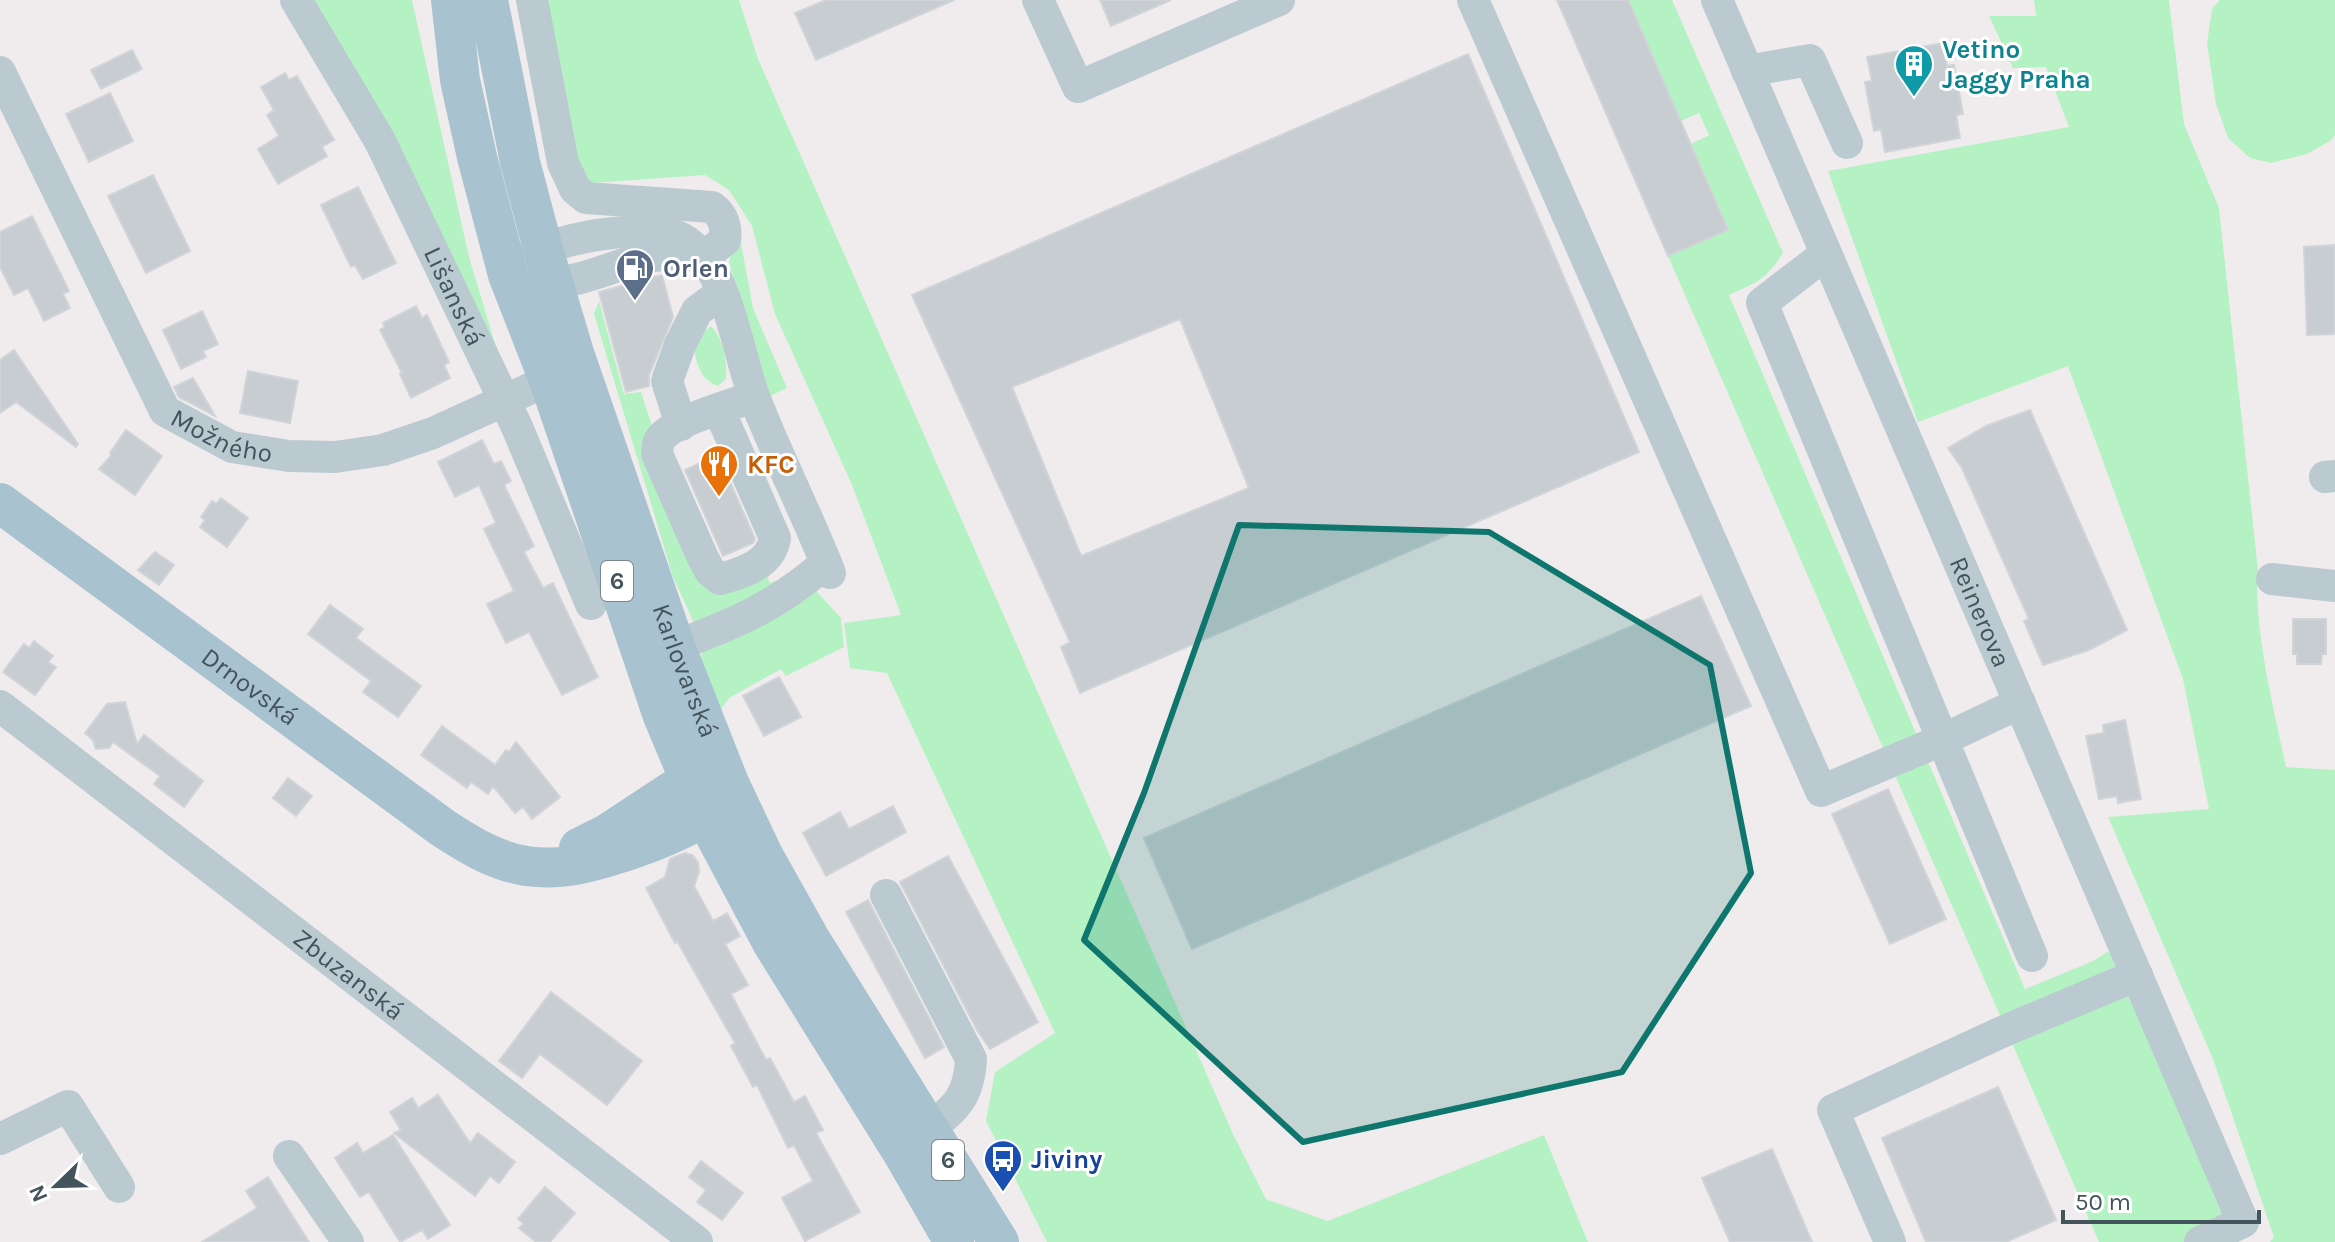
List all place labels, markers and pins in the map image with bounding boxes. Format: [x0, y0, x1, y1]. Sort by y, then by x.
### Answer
place label: Vetino Jaggy Praha [1942, 34, 2091, 95]
building icon: Vetino Jaggy Praha [1893, 43, 1935, 98]
fuel station icon: Orlen [614, 247, 656, 302]
place label: Orlen [663, 253, 729, 284]
restaurant icon: KFC [698, 443, 740, 498]
place label: KFC [747, 449, 795, 480]
bus stop icon: Jiviny [982, 1138, 1024, 1193]
place label: Jiviny [1031, 1144, 1102, 1175]

